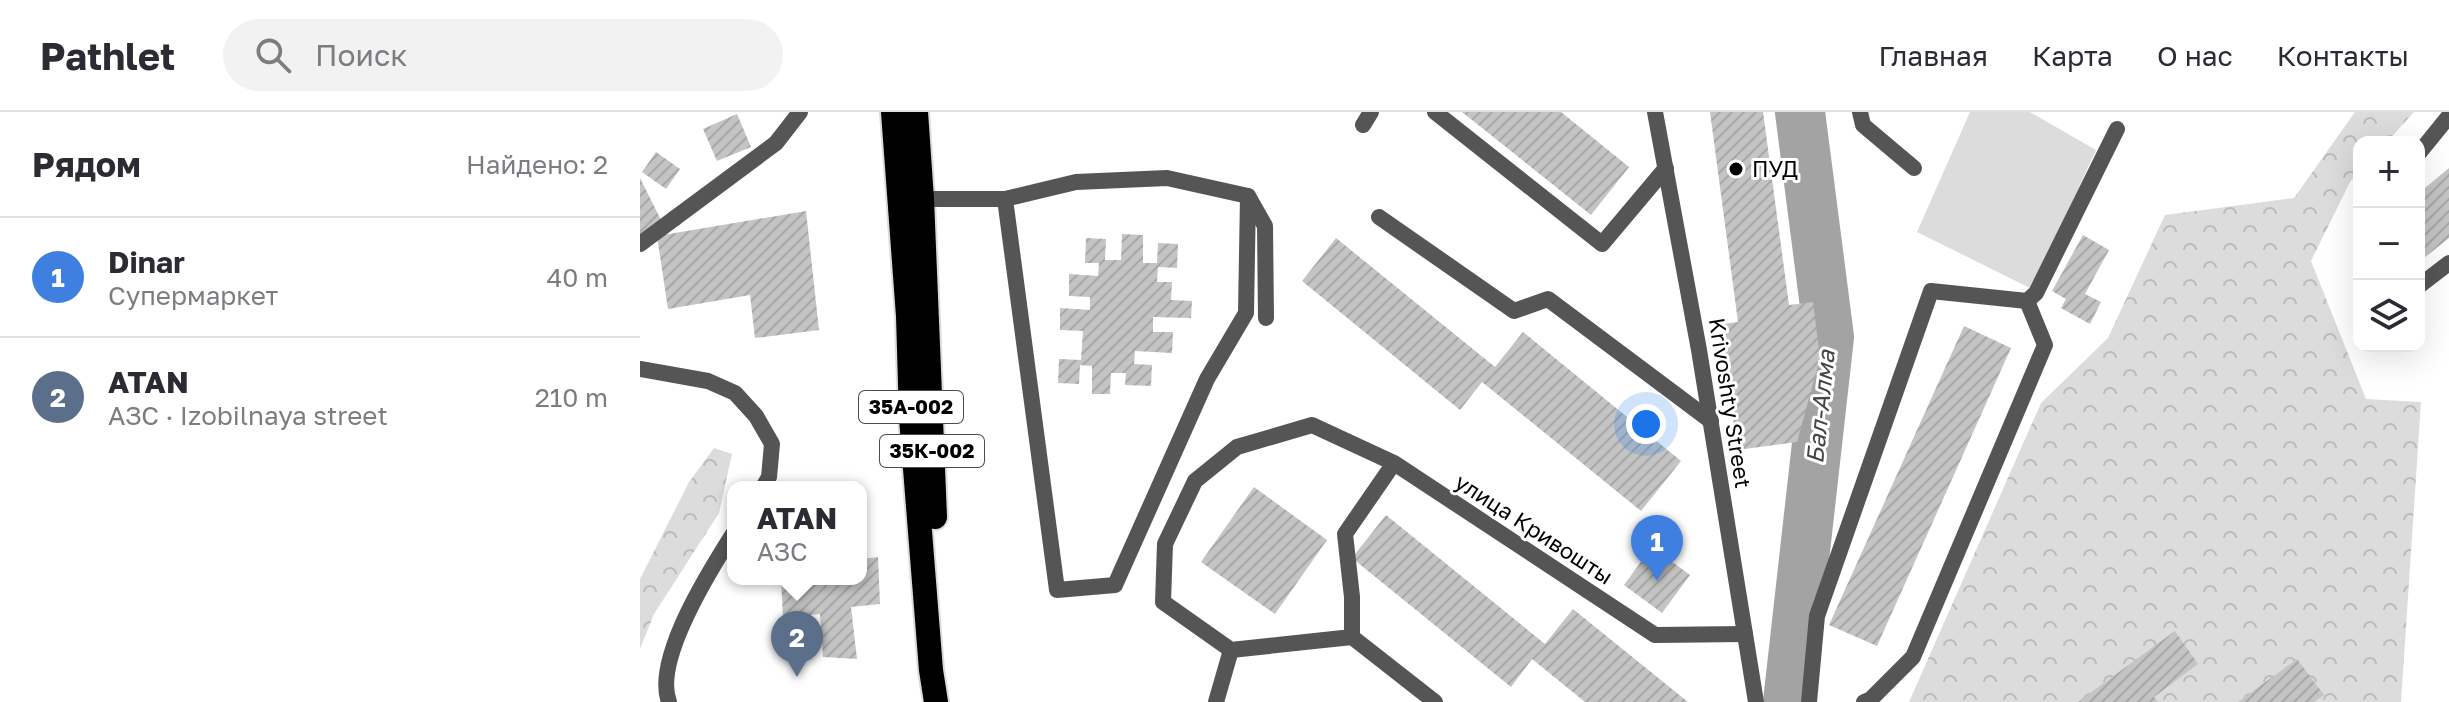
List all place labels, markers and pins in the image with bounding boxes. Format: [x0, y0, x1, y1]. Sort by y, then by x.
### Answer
place label: ПУД [1752, 155, 1798, 182]
marker: ПУД [1727, 160, 1745, 178]
pin: 1 [1631, 515, 1683, 581]
pin: 2 [771, 611, 823, 677]

